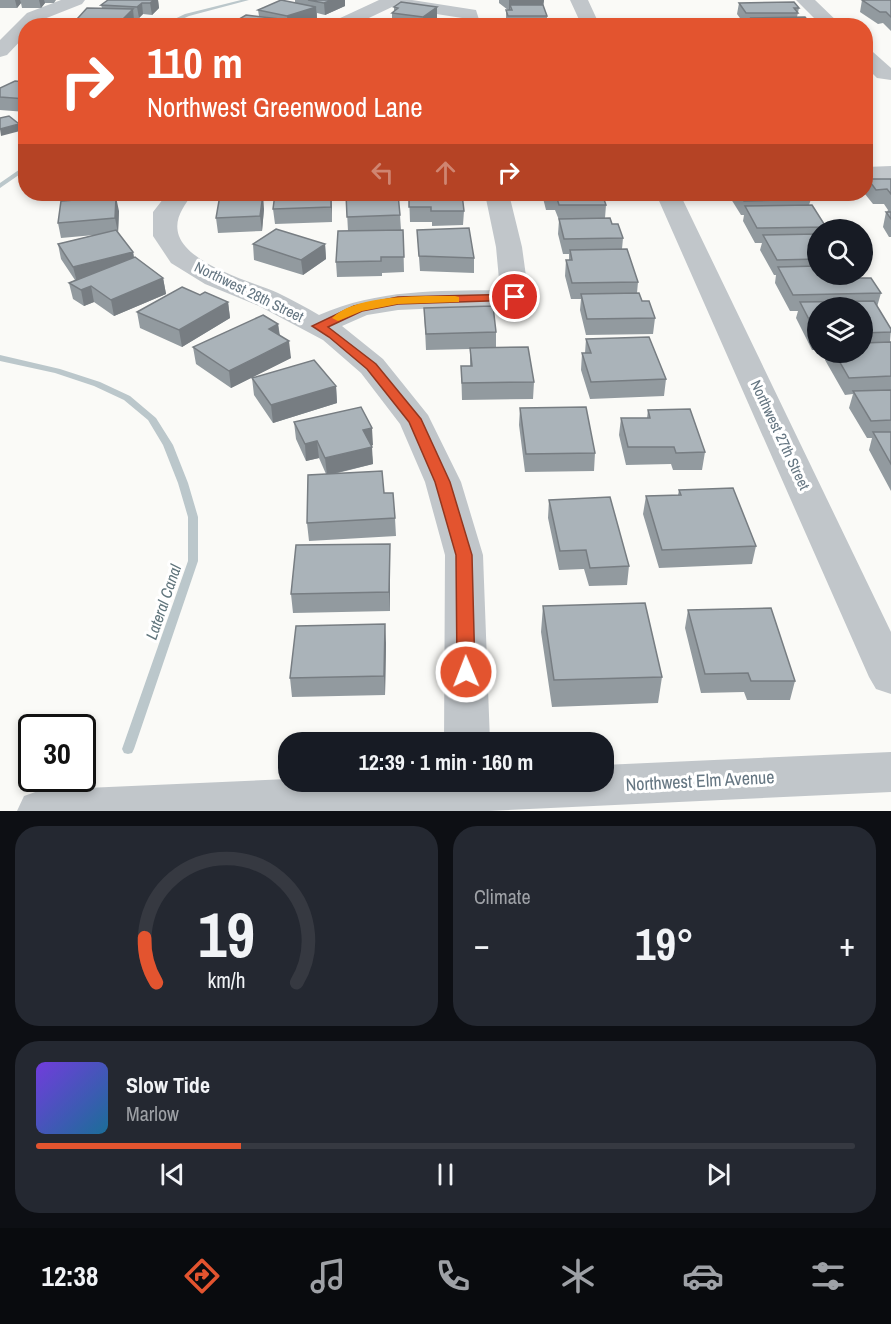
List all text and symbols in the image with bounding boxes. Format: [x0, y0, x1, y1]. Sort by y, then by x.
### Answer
text: 110 m [147, 35, 243, 91]
icon: right [48, 42, 126, 120]
text: Northwest Greenwood Lane [147, 89, 423, 125]
icon: left [366, 156, 399, 189]
icon: ahead [429, 156, 462, 189]
icon: right [492, 156, 525, 189]
map controls [807, 219, 873, 363]
button: search [807, 219, 873, 285]
street label: Northwest 28th Street [191, 256, 308, 327]
pin [489, 271, 540, 322]
icon: arrive [498, 280, 531, 313]
button: layers [807, 297, 873, 363]
street label: Northwest 27th Street [746, 376, 815, 494]
water label: Lateral Canal [140, 561, 186, 642]
position arrow [434, 640, 498, 704]
speed limit sign: 30 [18, 714, 96, 792]
text: 12:39 · 1 min · 160 m [359, 747, 533, 777]
street label: Northwest Elm Avenue [625, 764, 775, 797]
text: Climate [474, 883, 531, 910]
text: 19 [198, 892, 255, 976]
text: 19° [635, 913, 694, 974]
text: − [474, 922, 490, 966]
text: + [839, 922, 855, 966]
text: km/h [207, 966, 246, 995]
text: Slow Tide [126, 1070, 210, 1100]
text: Marlow [126, 1100, 179, 1127]
icon: previous [156, 1158, 189, 1191]
icon: pause [429, 1158, 462, 1191]
icon: next [702, 1158, 735, 1191]
icon: directions [181, 1255, 223, 1297]
icon: music [307, 1255, 349, 1297]
icon: phone [432, 1255, 474, 1297]
icon: climate [557, 1255, 599, 1297]
icon: car [682, 1255, 724, 1297]
icon: filters [807, 1255, 849, 1297]
text: 12:38 [42, 1258, 98, 1294]

